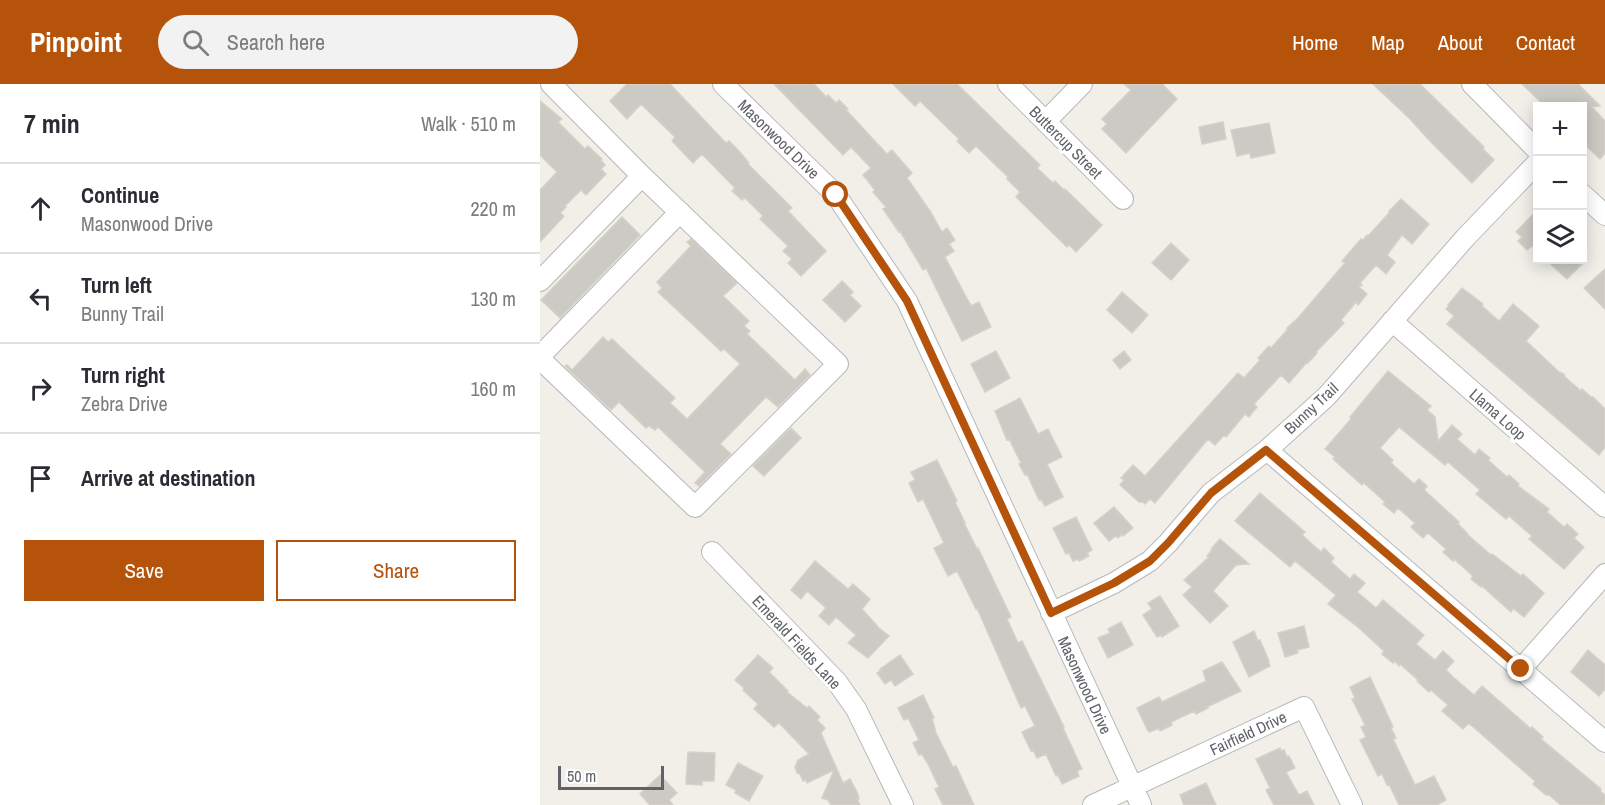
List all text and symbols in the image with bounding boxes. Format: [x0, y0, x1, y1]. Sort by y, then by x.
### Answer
search box [158, 15, 578, 69]
text: Pinpoint [30, 23, 122, 61]
icon: search [179, 26, 212, 59]
text: Search here [227, 27, 325, 57]
text: Home [1292, 28, 1338, 57]
text: Map [1371, 28, 1405, 57]
text: About [1438, 28, 1483, 57]
text: Contact [1516, 28, 1575, 57]
street label: Masonwood Drive [733, 94, 825, 184]
street label: Buttercup Street [1025, 101, 1108, 184]
map controls [1533, 102, 1587, 264]
button: + [1533, 102, 1587, 156]
text: 7 min [24, 106, 80, 141]
text: Walk · 510 m [421, 110, 516, 137]
button: − [1533, 156, 1587, 210]
text: Continue [81, 180, 159, 210]
route start [822, 181, 848, 207]
icon: ahead [24, 192, 57, 225]
text: 220 m [470, 195, 516, 222]
text: Masonwood Drive [81, 210, 213, 237]
button: layers [1533, 210, 1587, 264]
text: Turn left [81, 270, 152, 300]
icon: left [24, 282, 57, 315]
text: 130 m [470, 285, 516, 312]
text: Bunny Trail [81, 300, 164, 327]
text: Turn right [81, 360, 165, 390]
icon: right [24, 372, 57, 405]
text: 160 m [470, 375, 516, 402]
street label: Bunny Trail [1279, 377, 1343, 439]
street label: Llama Loop [1465, 383, 1531, 445]
text: Zebra Drive [81, 390, 168, 417]
icon: arrive [24, 462, 57, 495]
text: Arrive at destination [81, 463, 255, 493]
button: Save [24, 540, 264, 601]
button: Share [276, 540, 516, 601]
street label: Emerald Fields Lane [748, 590, 846, 694]
street label: Masonwood Drive [1053, 632, 1117, 738]
route end [1507, 655, 1533, 681]
street label: Fairfield Drive [1206, 706, 1290, 760]
scale bar [558, 763, 664, 790]
text: 50 m [567, 765, 596, 787]

